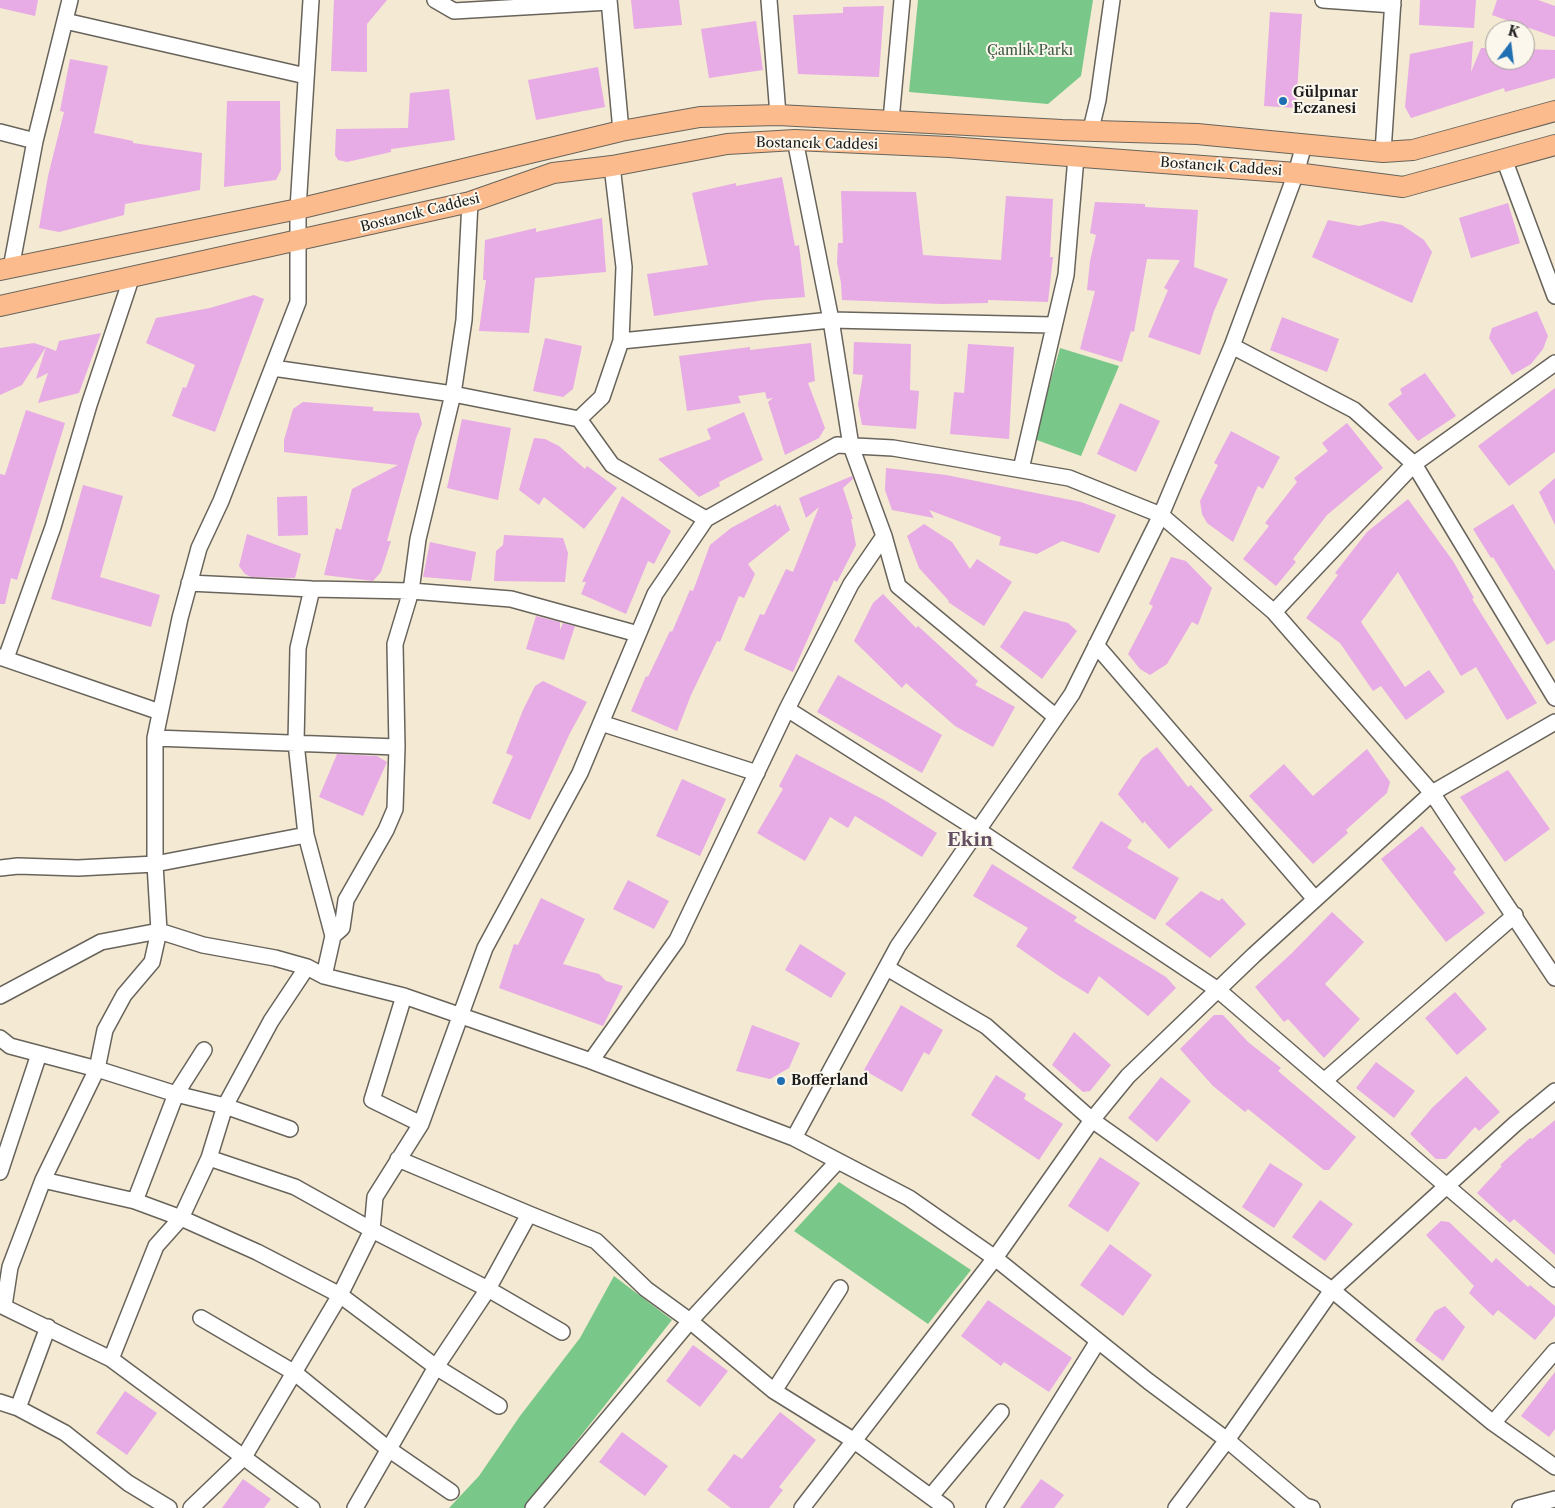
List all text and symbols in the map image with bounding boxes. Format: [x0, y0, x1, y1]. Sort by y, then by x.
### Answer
north arrow [1485, 20, 1535, 70]
text: K [1506, 21, 1521, 42]
park label: Çamlık Parkı [987, 43, 1073, 59]
place label: Gülpınar Eczanesi [1293, 85, 1358, 118]
marker: Gülpınar Eczanesi [1277, 95, 1289, 107]
street label: Bostancık Caddesi [756, 135, 878, 153]
street label: Bostancık Caddesi [1159, 154, 1283, 180]
street label: Bostancık Caddesi [359, 190, 481, 236]
district label: Ekin [947, 830, 993, 852]
place label: Bofferland [791, 1073, 868, 1089]
marker: Bofferland [775, 1075, 787, 1087]

